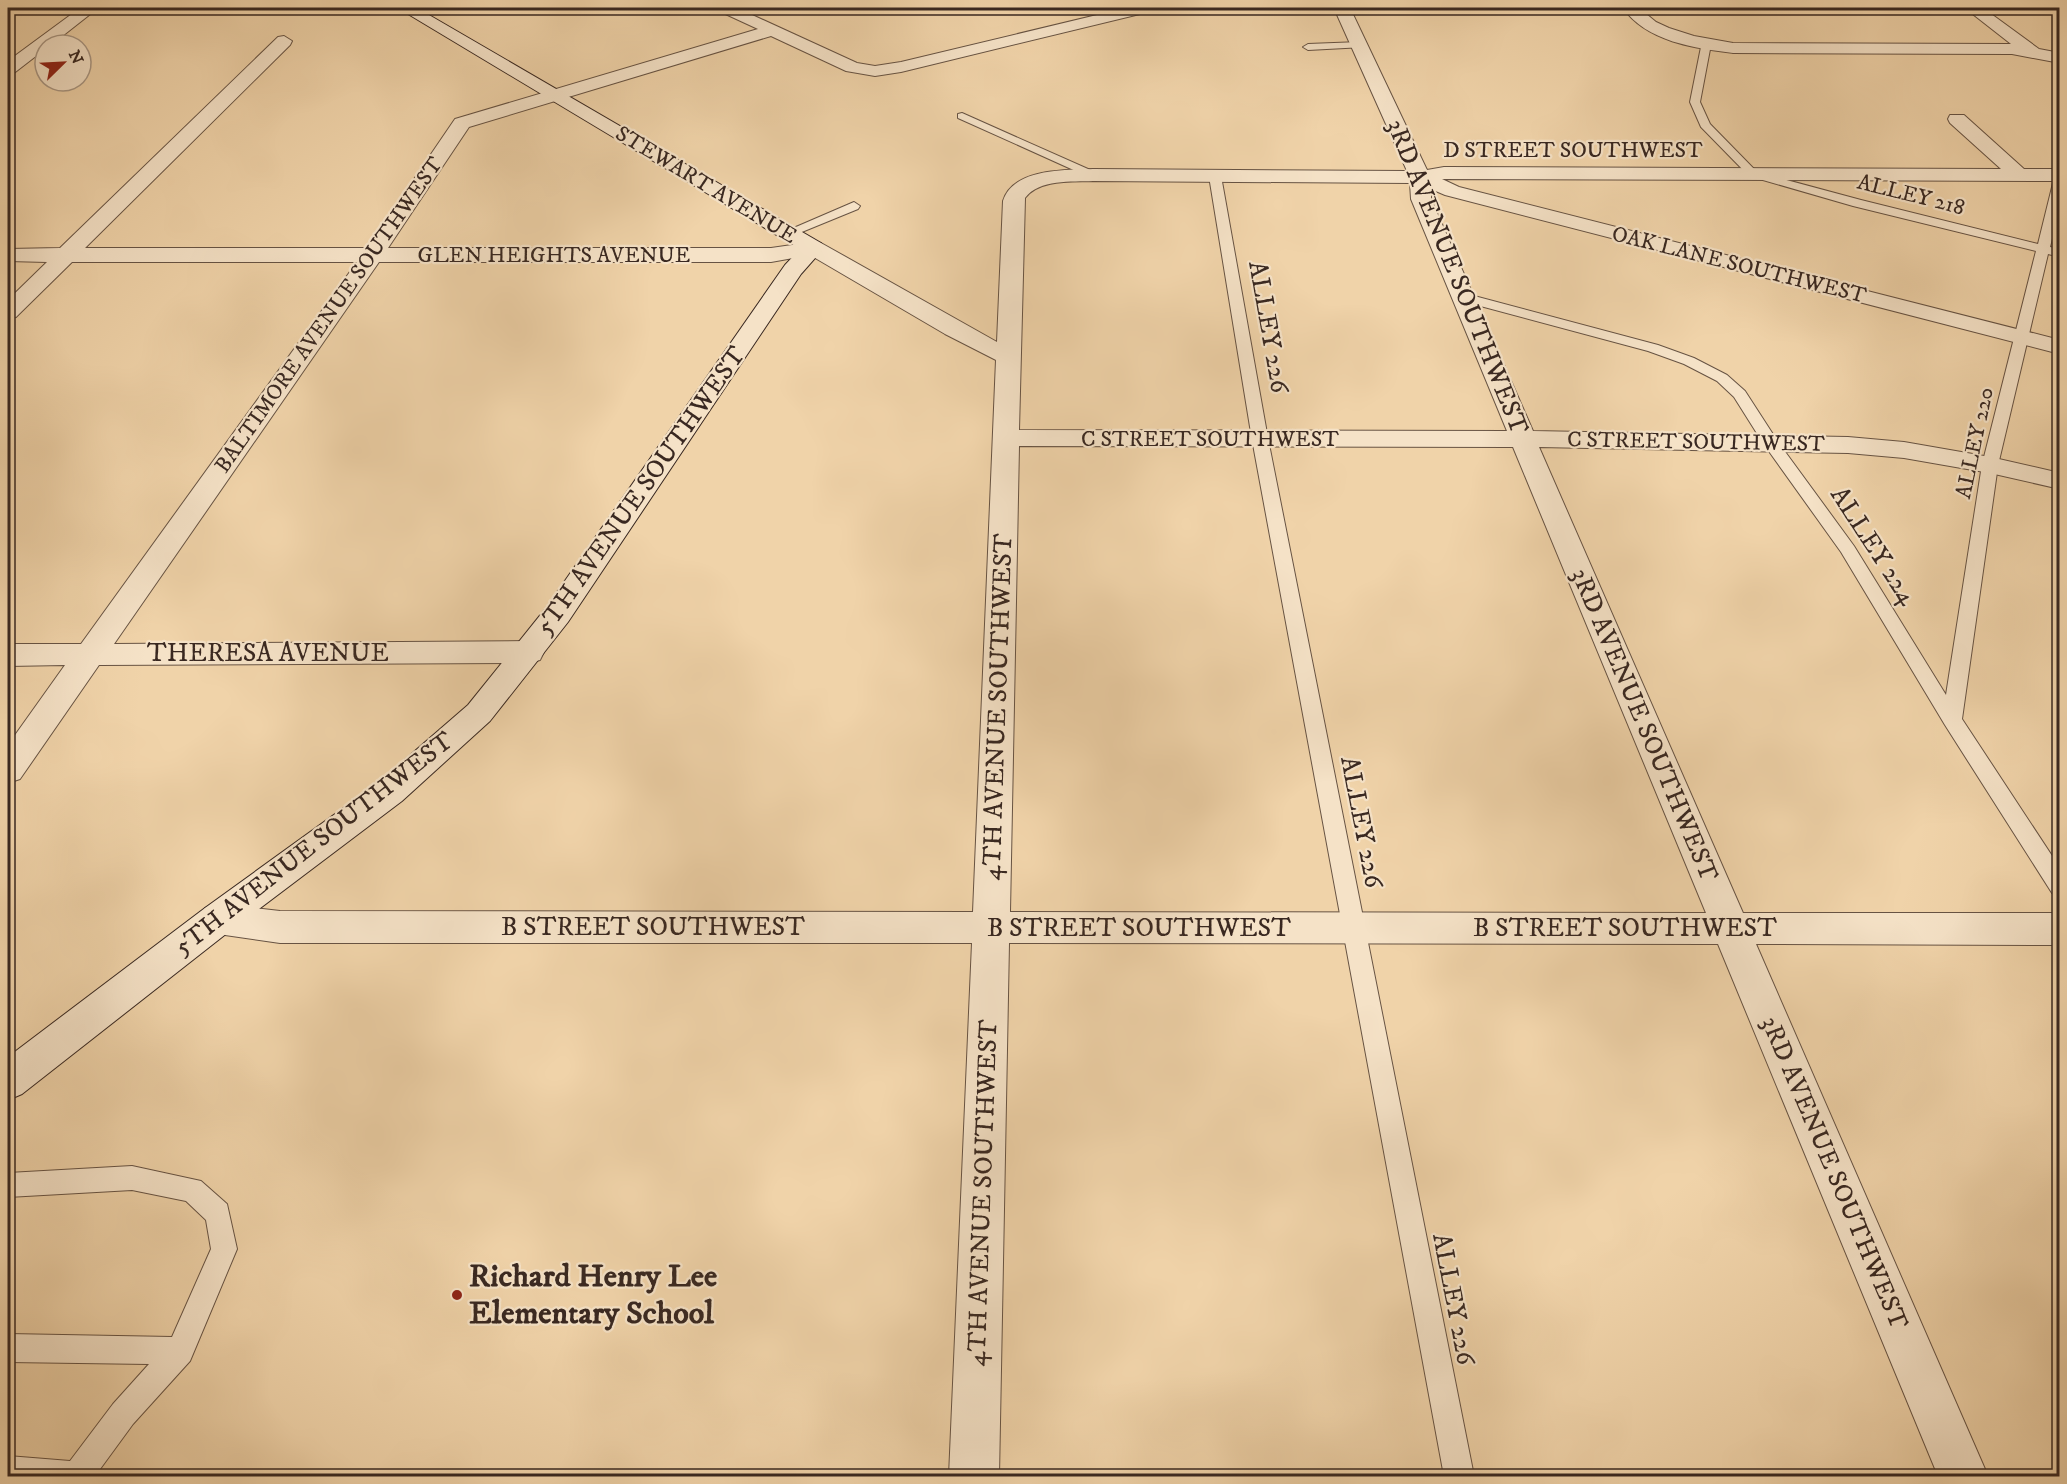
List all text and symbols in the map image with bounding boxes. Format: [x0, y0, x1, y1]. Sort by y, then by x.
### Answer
north arrow [33, 33, 93, 93]
text: N [64, 47, 88, 67]
street label: 3RD AVENUE SOUTHWEST [1379, 115, 1536, 440]
street label: STEWART AVENUE [610, 120, 802, 250]
street label: D STREET SOUTHWEST [1443, 137, 1703, 164]
street label: BALTIMORE AVENUE SOUTHWEST [209, 152, 449, 478]
street label: ALLEY 218 [1854, 169, 1968, 221]
street label: OAK LANE SOUTHWEST [1609, 220, 1869, 310]
street label: GLEN HEIGHTS AVENUE [418, 242, 690, 269]
street label: ALLEY 226 [1240, 258, 1296, 397]
street label: 5TH AVENUE SOUTHWEST [528, 340, 754, 642]
street label: ALLEY 220 [1950, 385, 2000, 501]
street label: C STREET SOUTHWEST [1081, 426, 1339, 453]
street label: C STREET SOUTHWEST [1567, 426, 1825, 458]
street label: ALLEY 224 [1822, 480, 1924, 612]
street label: 4TH AVENUE SOUTHWEST [975, 533, 1021, 881]
street label: 3RD AVENUE SOUTHWEST [1563, 563, 1725, 887]
street label: THERESA AVENUE [147, 637, 389, 670]
street label: 5TH AVENUE SOUTHWEST [168, 725, 460, 963]
street label: ALLEY 226 [1332, 753, 1390, 892]
street label: B STREET SOUTHWEST [501, 911, 805, 944]
street label: B STREET SOUTHWEST [987, 912, 1291, 945]
street label: B STREET SOUTHWEST [1473, 912, 1777, 945]
street label: 3RD AVENUE SOUTHWEST [1753, 1011, 1915, 1335]
street label: 4TH AVENUE SOUTHWEST [960, 1019, 1006, 1367]
street label: ALLEY 226 [1424, 1230, 1482, 1369]
place label: Richard Henry Lee Elementary School [469, 1257, 717, 1334]
marker: Richard Henry Lee Elementary School [450, 1288, 464, 1302]

